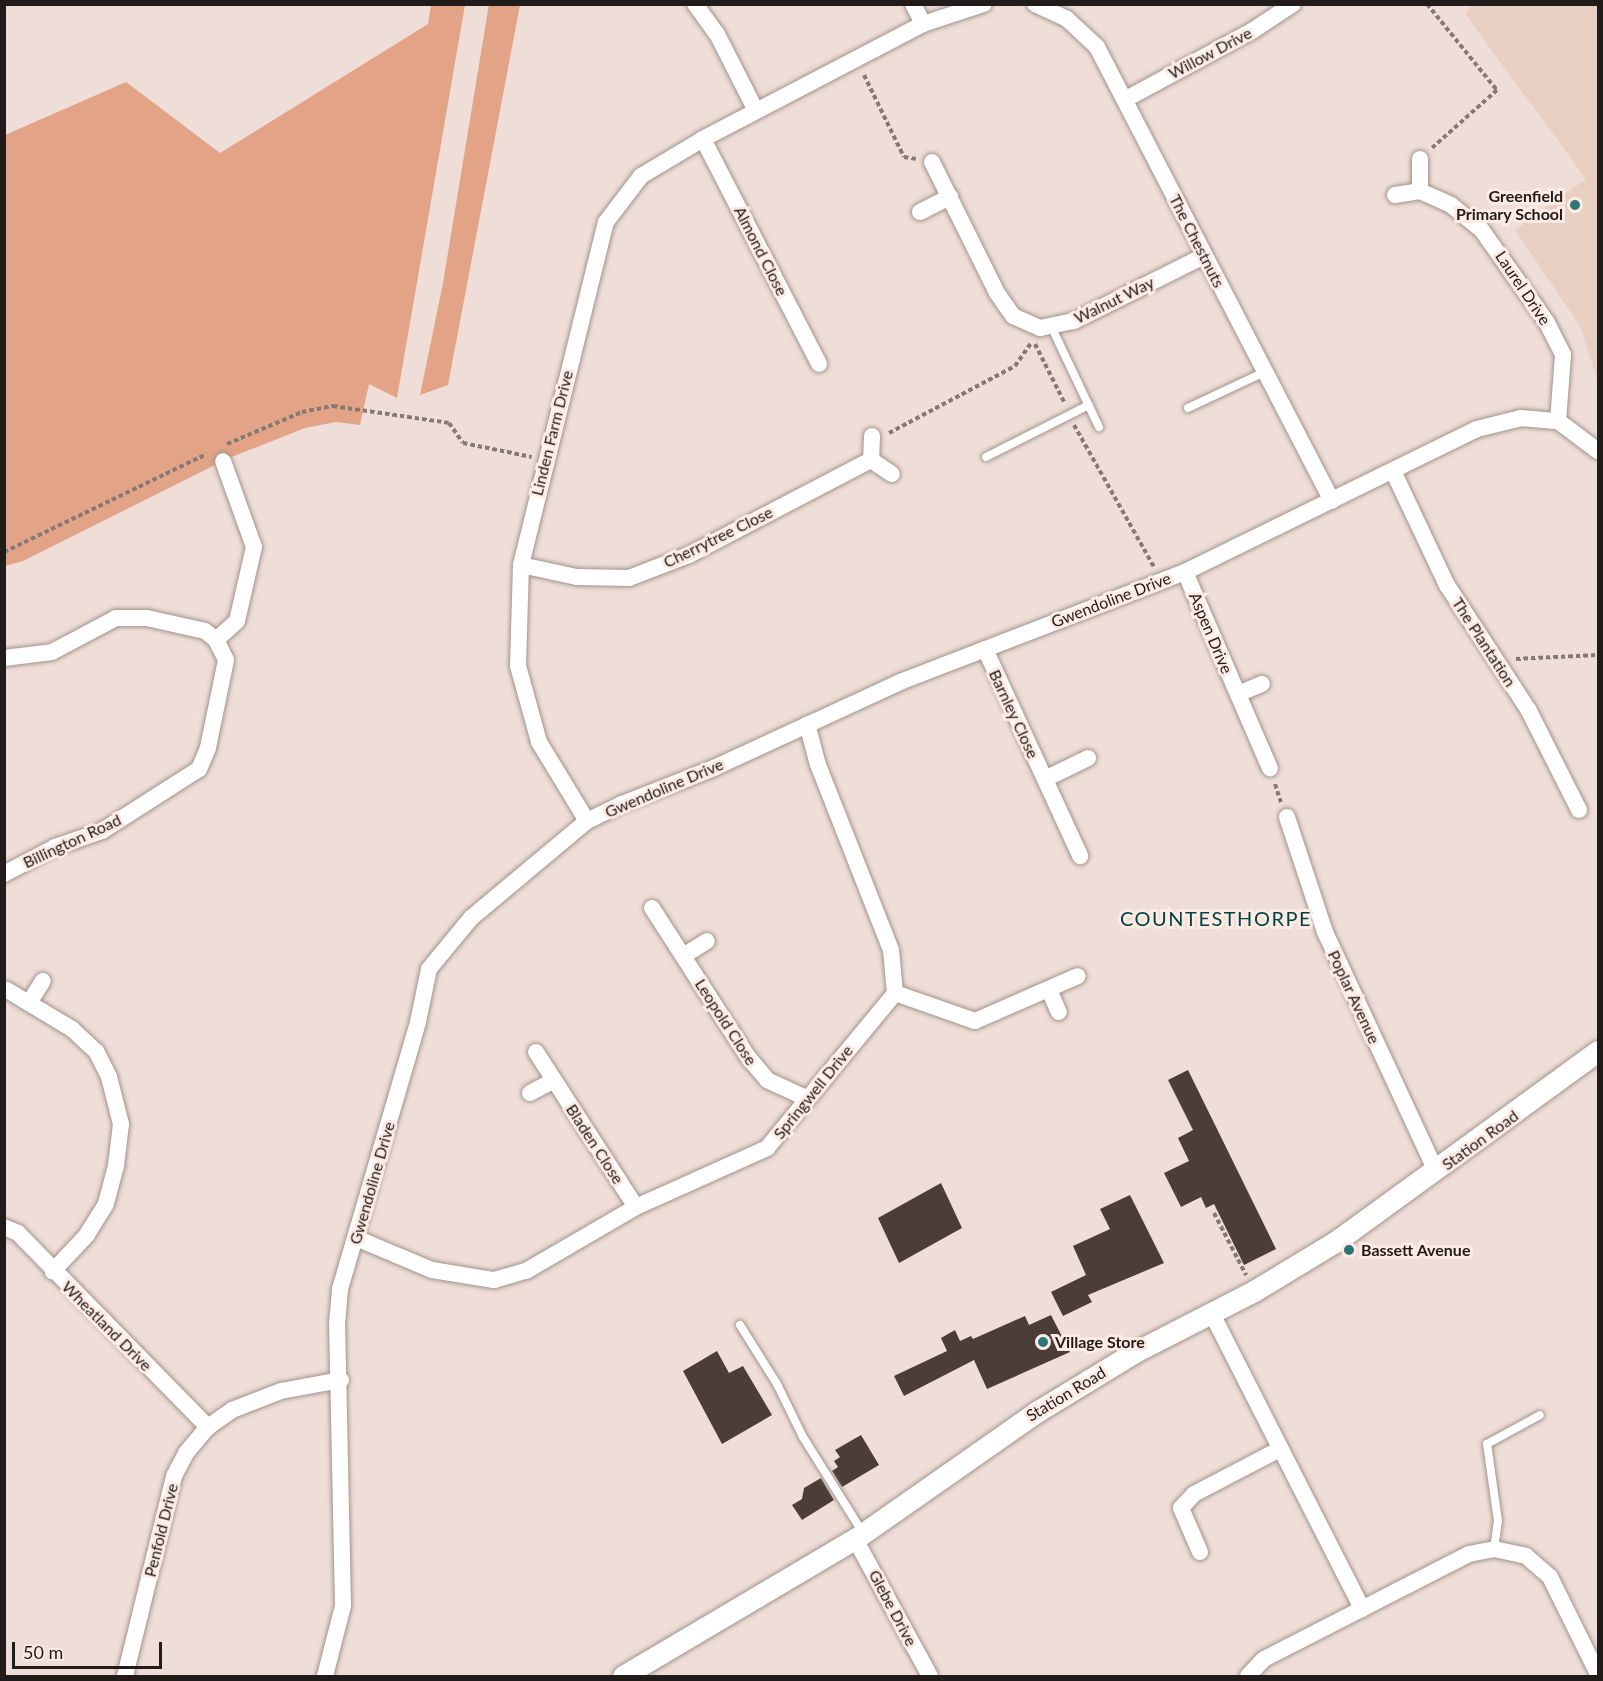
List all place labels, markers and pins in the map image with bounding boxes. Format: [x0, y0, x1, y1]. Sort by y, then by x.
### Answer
place label: Greenfield Primary School [1456, 186, 1563, 224]
marker: Greenfield Primary School [1568, 198, 1582, 212]
place label: Bassett Avenue [1361, 1240, 1471, 1260]
marker: Bassett Avenue [1342, 1243, 1356, 1257]
place label: Village Store [1055, 1332, 1145, 1352]
marker: Village Store [1036, 1335, 1050, 1349]

